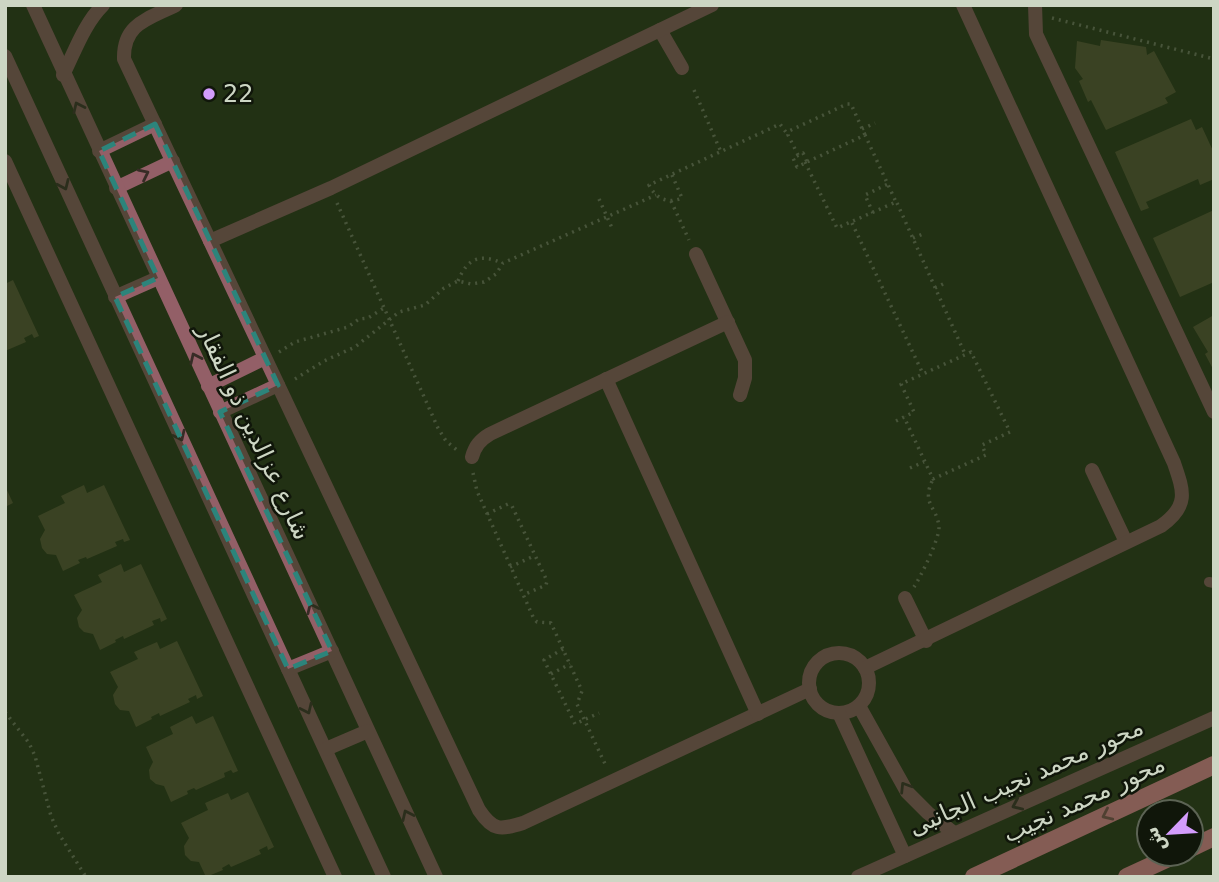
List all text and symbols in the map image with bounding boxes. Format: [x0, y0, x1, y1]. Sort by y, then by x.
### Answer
place label: 22 [223, 80, 254, 108]
marker: 22 [201, 86, 217, 102]
one-way arrow [72, 102, 86, 114]
one-way arrow [137, 169, 149, 183]
one-way arrow [56, 178, 70, 190]
street label: شارع عزالدين ذو الفقار [191, 319, 316, 544]
one-way arrow [189, 353, 203, 365]
one-way arrow [171, 429, 185, 441]
one-way arrow [306, 603, 320, 615]
one-way arrow [299, 702, 313, 714]
street label: محور محمد نجيب الجانبى [904, 712, 1148, 842]
street label: محور محمد نجيب [998, 749, 1170, 849]
one-way arrow [900, 781, 913, 794]
one-way arrow [1012, 797, 1024, 811]
north arrow [1135, 798, 1205, 868]
one-way arrow [1102, 807, 1115, 821]
one-way arrow [401, 810, 415, 822]
text: ش [1139, 823, 1171, 857]

